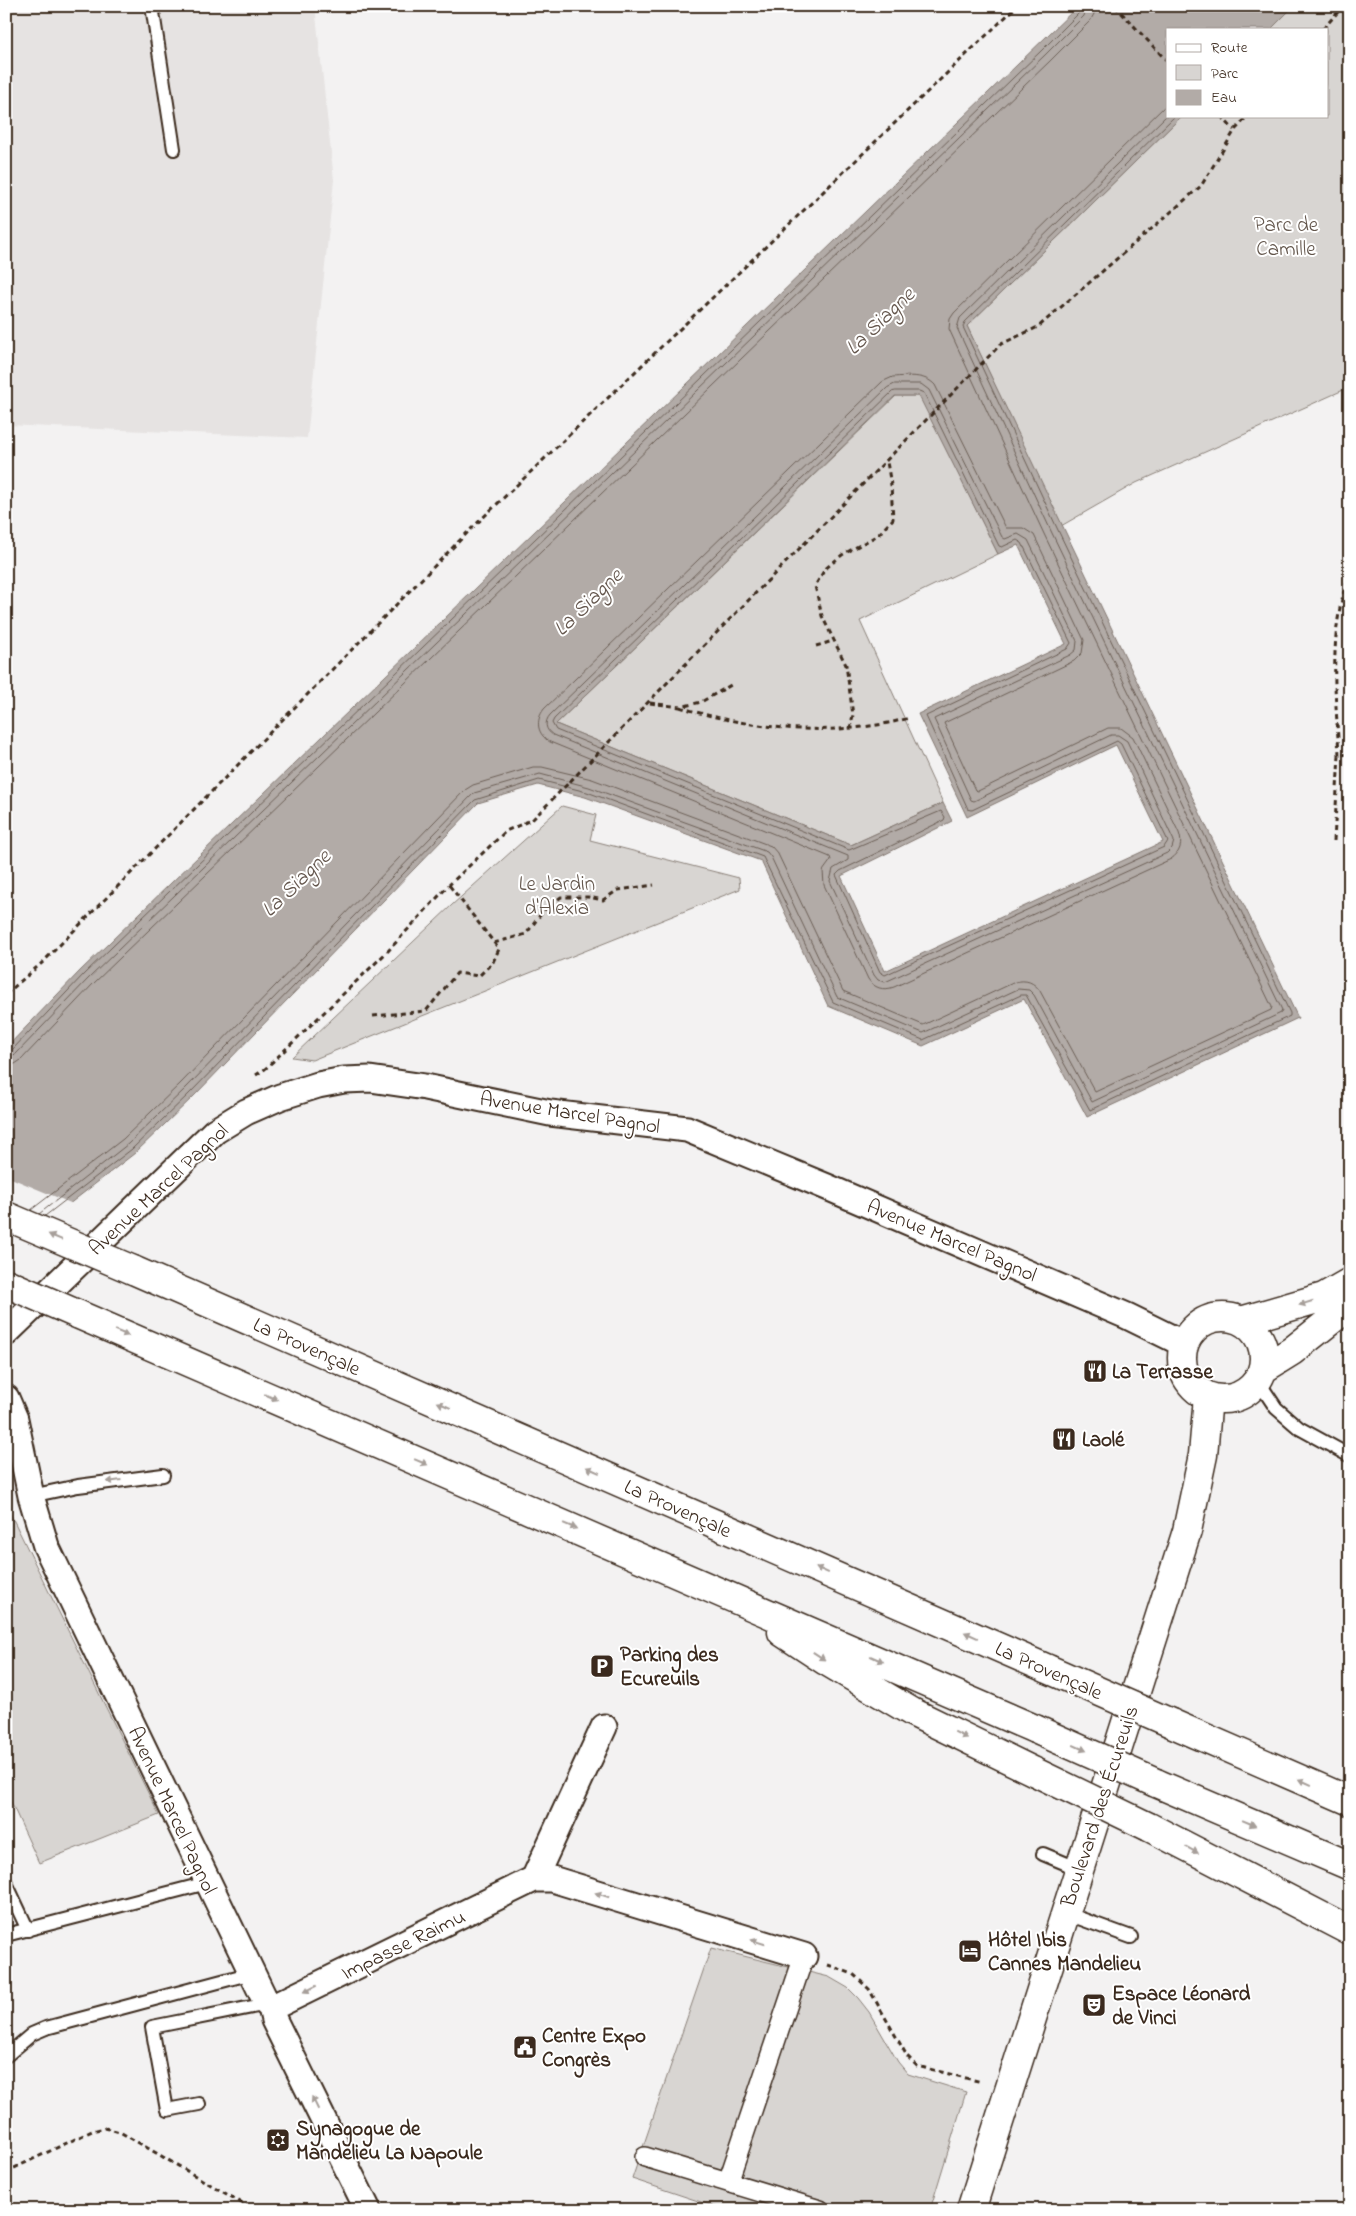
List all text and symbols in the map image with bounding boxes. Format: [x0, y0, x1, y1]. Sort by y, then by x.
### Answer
legend [1166, 28, 1328, 118]
text: Route [1211, 37, 1248, 59]
text: Parc [1211, 63, 1239, 85]
text: Eau [1211, 87, 1237, 109]
park label: Parc de Camille [1254, 211, 1319, 265]
water label: La Siagne [839, 280, 924, 364]
water label: La Siagne [547, 561, 632, 645]
water label: La Siagne [255, 842, 340, 926]
park label: Le Jardin d'Alexia [519, 870, 595, 924]
street label: Avenue Marcel Pagnol [477, 1085, 662, 1145]
street label: Avenue Marcel Pagnol [83, 1117, 238, 1265]
street label: Avenue Marcel Pagnol [861, 1192, 1041, 1293]
one-way arrow [48, 1232, 63, 1240]
one-way arrow [1298, 1299, 1313, 1307]
street label: La Provençale [248, 1311, 365, 1385]
one-way arrow [115, 1330, 129, 1338]
restaurant icon: La Terrasse [1082, 1358, 1108, 1384]
place label: La Terrasse [1112, 1358, 1214, 1388]
one-way arrow [264, 1394, 279, 1402]
one-way arrow [437, 1401, 451, 1409]
restaurant icon: Laolé [1051, 1426, 1077, 1452]
place label: Laolé [1082, 1426, 1125, 1456]
one-way arrow [414, 1458, 428, 1466]
one-way arrow [586, 1466, 600, 1474]
street label: La Provençale [619, 1473, 736, 1547]
one-way arrow [106, 1477, 122, 1485]
one-way arrow [563, 1522, 577, 1530]
one-way arrow [815, 1566, 829, 1574]
one-way arrow [964, 1631, 978, 1639]
street label: La Provençale [990, 1635, 1107, 1709]
place label: Parking des Ecureuils [620, 1641, 719, 1695]
one-way arrow [812, 1652, 826, 1661]
parking icon: Parking des Ecureuils [589, 1653, 615, 1679]
one-way arrow [870, 1656, 884, 1664]
street label: Boulevard des Écureuils [1054, 1702, 1148, 1912]
street label: Avenue Marcel Pagnol [117, 1722, 223, 1901]
one-way arrow [954, 1732, 968, 1740]
one-way arrow [1073, 1745, 1087, 1753]
one-way arrow [1298, 1777, 1312, 1785]
one-way arrow [1242, 1819, 1256, 1827]
one-way arrow [1185, 1846, 1199, 1854]
one-way arrow [595, 1890, 610, 1898]
street label: Impasse Raimu [337, 1903, 471, 1989]
place label: Hôtel Ibis Cannes Mandelieu [988, 1926, 1141, 1980]
one-way arrow [750, 1938, 765, 1946]
hotel icon: Hôtel Ibis Cannes Mandelieu [957, 1938, 983, 1964]
place label: Espace Léonard de Vinci [1112, 1980, 1250, 2034]
one-way arrow [303, 1986, 317, 1994]
theatre icon: Espace Léonard de Vinci [1081, 1992, 1107, 2018]
place label: Centre Expo Congrès [542, 2022, 646, 2078]
public building icon: Centre Expo Congrès [512, 2034, 538, 2060]
one-way arrow [311, 2096, 319, 2110]
place label: Synagogue de Mandelieu La Napoule [296, 2115, 483, 2169]
synagogue icon: Synagogue de Mandelieu La Napoule [265, 2127, 291, 2153]

